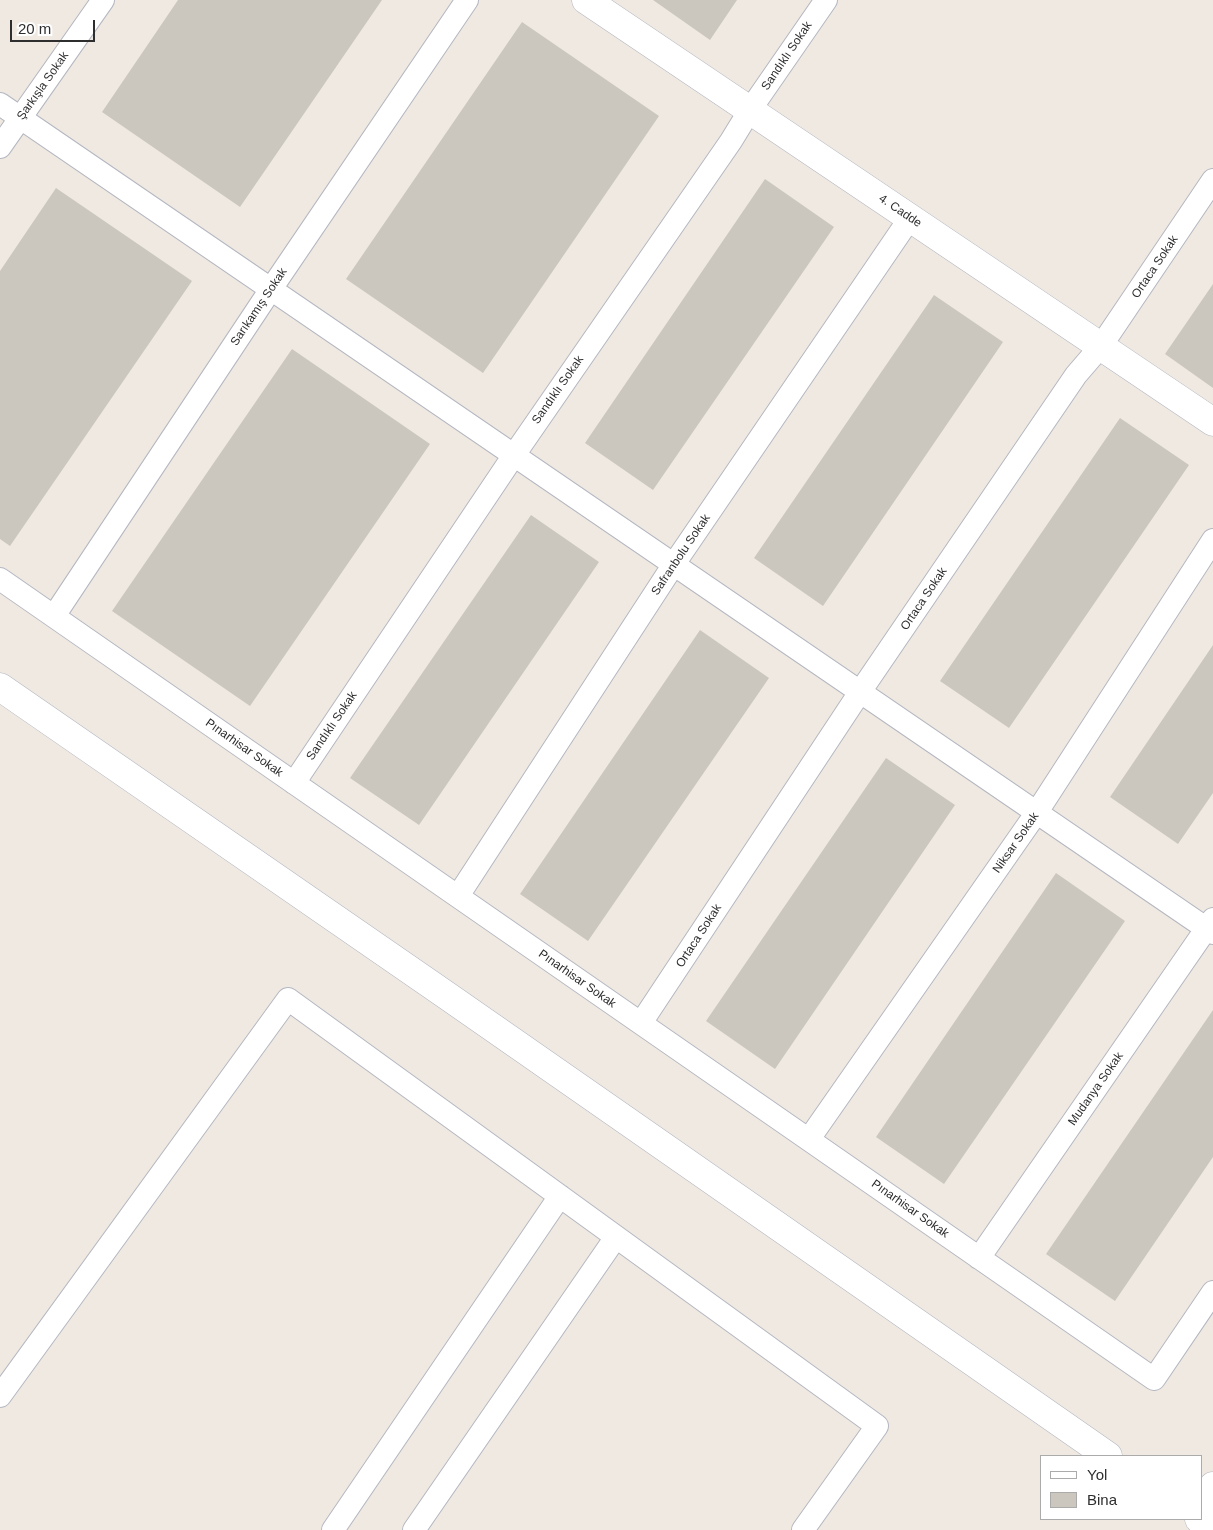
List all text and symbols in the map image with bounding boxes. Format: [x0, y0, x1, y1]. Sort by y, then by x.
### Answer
scale bar [12, 10, 98, 42]
street label: Sandıklı Sokak [759, 19, 815, 93]
text: 20 m [18, 20, 51, 37]
street label: Şarkışla Sokak [14, 49, 72, 123]
street label: 4. Cadde [876, 191, 924, 231]
street label: Ortaca Sokak [1129, 233, 1181, 301]
street label: Sarıkamış Sokak [228, 265, 290, 349]
street label: Sandıklı Sokak [529, 353, 587, 427]
street label: Safranbolu Sokak [649, 512, 713, 598]
street label: Ortaca Sokak [898, 565, 950, 633]
street label: Sandıklı Sokak [304, 689, 360, 763]
street label: Pınarhisar Sokak [202, 716, 286, 780]
street label: Niksar Sokak [990, 810, 1042, 876]
street label: Ortaca Sokak [673, 902, 725, 970]
street label: Pınarhisar Sokak [535, 947, 619, 1011]
street label: Mudanya Sokak [1065, 1050, 1127, 1128]
street label: Pınarhisar Sokak [868, 1177, 952, 1241]
legend [1040, 1455, 1203, 1520]
text: Yol [1087, 1466, 1107, 1483]
text: Bina [1087, 1491, 1117, 1508]

